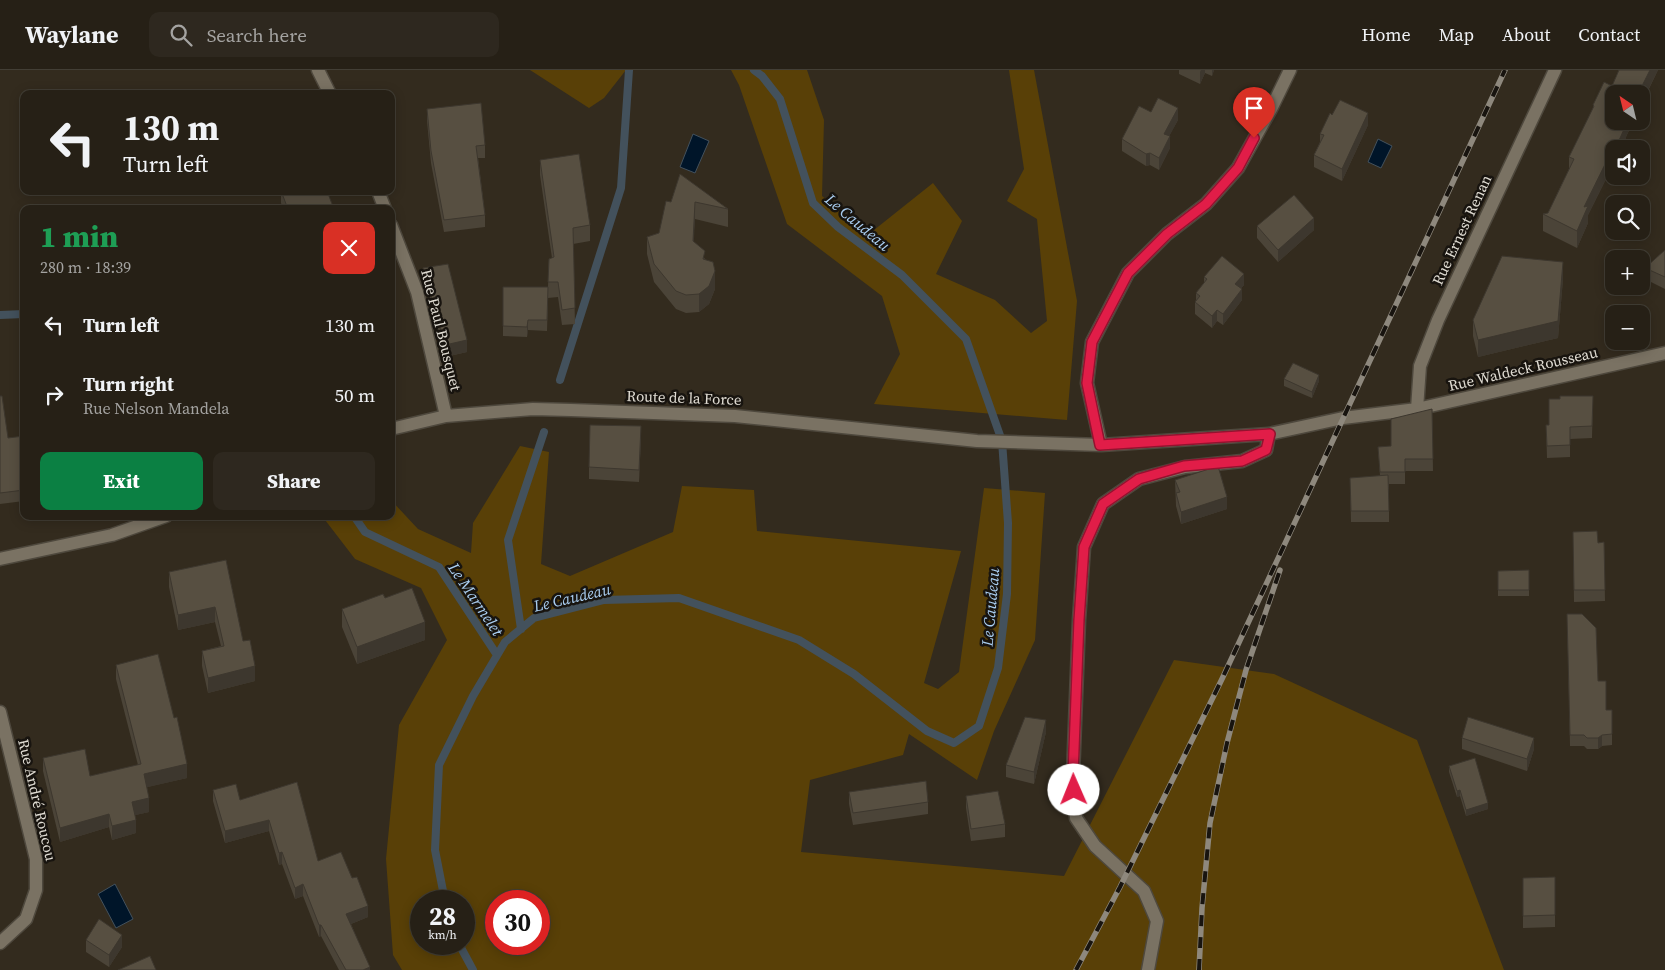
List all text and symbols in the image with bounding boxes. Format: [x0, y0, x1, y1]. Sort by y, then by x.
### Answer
search box [149, 12, 499, 57]
text: Waylane [25, 18, 119, 51]
icon: search [167, 21, 195, 49]
text: Search here [207, 22, 307, 48]
text: Home [1362, 22, 1411, 47]
text: Map [1439, 22, 1474, 47]
text: About [1502, 22, 1550, 47]
text: Contact [1578, 22, 1640, 47]
north arrow [1605, 85, 1650, 130]
map controls [1605, 85, 1650, 350]
pin [1233, 87, 1275, 138]
icon: arrive [1240, 94, 1268, 122]
text: 130 m [123, 104, 219, 152]
icon: left [40, 110, 105, 175]
button: sound [1605, 140, 1650, 185]
text: Turn left [123, 149, 208, 179]
street label: Rue Ernest Renan [1427, 171, 1496, 288]
water label: Le Caudeau [820, 188, 896, 256]
button: search [1605, 195, 1650, 240]
text: 1 min [40, 216, 118, 257]
button: close [323, 222, 375, 274]
button: + [1605, 250, 1650, 295]
text: 280 m · 18:39 [40, 256, 131, 278]
street label: Rue Paul Bousquet [416, 267, 467, 393]
button: − [1605, 305, 1650, 350]
icon: left [40, 311, 68, 339]
text: Turn left [83, 312, 159, 338]
text: 130 m [325, 312, 375, 338]
street label: Rue Waldeck Rousseau [1446, 341, 1600, 396]
text: Turn right [83, 371, 174, 397]
icon: right [40, 381, 68, 409]
text: 50 m [334, 382, 375, 408]
street label: Route de la Force [626, 385, 742, 410]
text: Rue Nelson Mandela [83, 397, 229, 419]
button: Exit [40, 452, 203, 510]
button: Share [213, 452, 375, 510]
water label: Le Marmelet [443, 557, 509, 641]
water label: Le Caudeau [976, 566, 1004, 648]
water label: Le Caudeau [530, 577, 614, 617]
street label: Rue André Roucou [13, 737, 62, 863]
position arrow [1047, 763, 1099, 815]
speed limit sign: 30 [485, 890, 550, 955]
text: 28 [429, 899, 456, 933]
text: km/h [428, 927, 457, 943]

